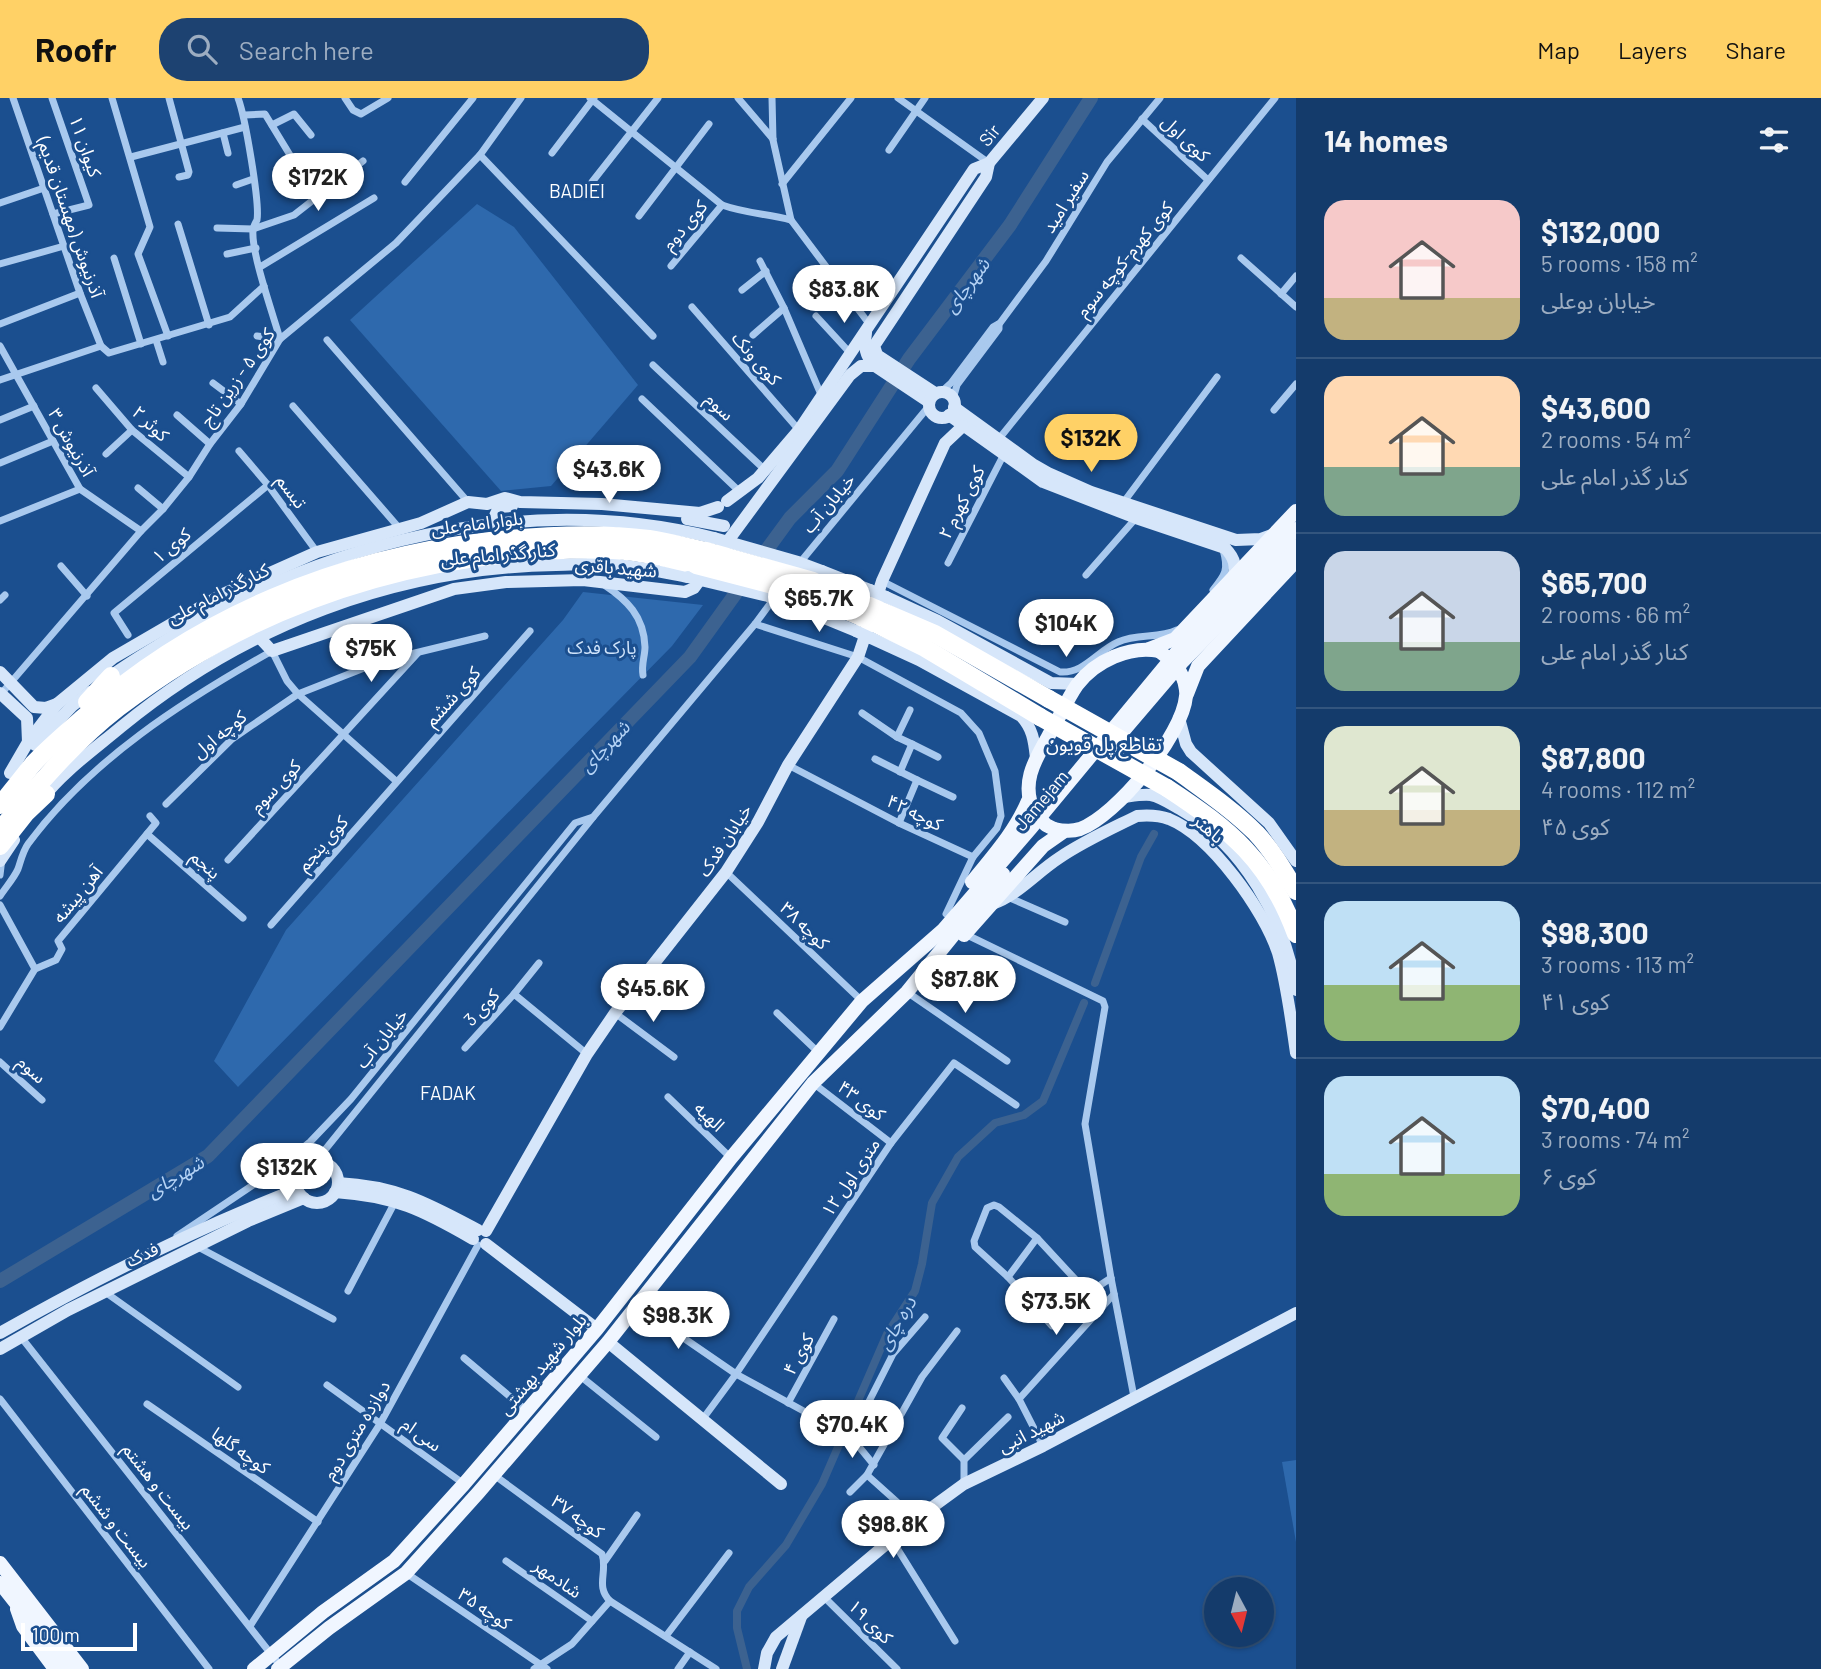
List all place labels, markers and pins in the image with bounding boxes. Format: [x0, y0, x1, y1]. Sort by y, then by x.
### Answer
pin: $172K [269, 153, 367, 213]
pin: $83.8K [787, 266, 901, 325]
pin: $132K [1042, 414, 1140, 474]
pin: $43.6K [552, 446, 666, 505]
pin: $65.7K [762, 574, 876, 634]
pin: $104K [1017, 600, 1115, 659]
pin: $75K [330, 624, 412, 684]
pin: $87.8K [908, 956, 1022, 1015]
pin: $45.6K [596, 964, 710, 1024]
pin: $132K [238, 1144, 336, 1203]
pin: $73.5K [999, 1278, 1113, 1337]
pin: $98.3K [621, 1292, 735, 1351]
pin: $70.4K [795, 1400, 909, 1460]
pin: $98.8K [836, 1500, 950, 1560]

